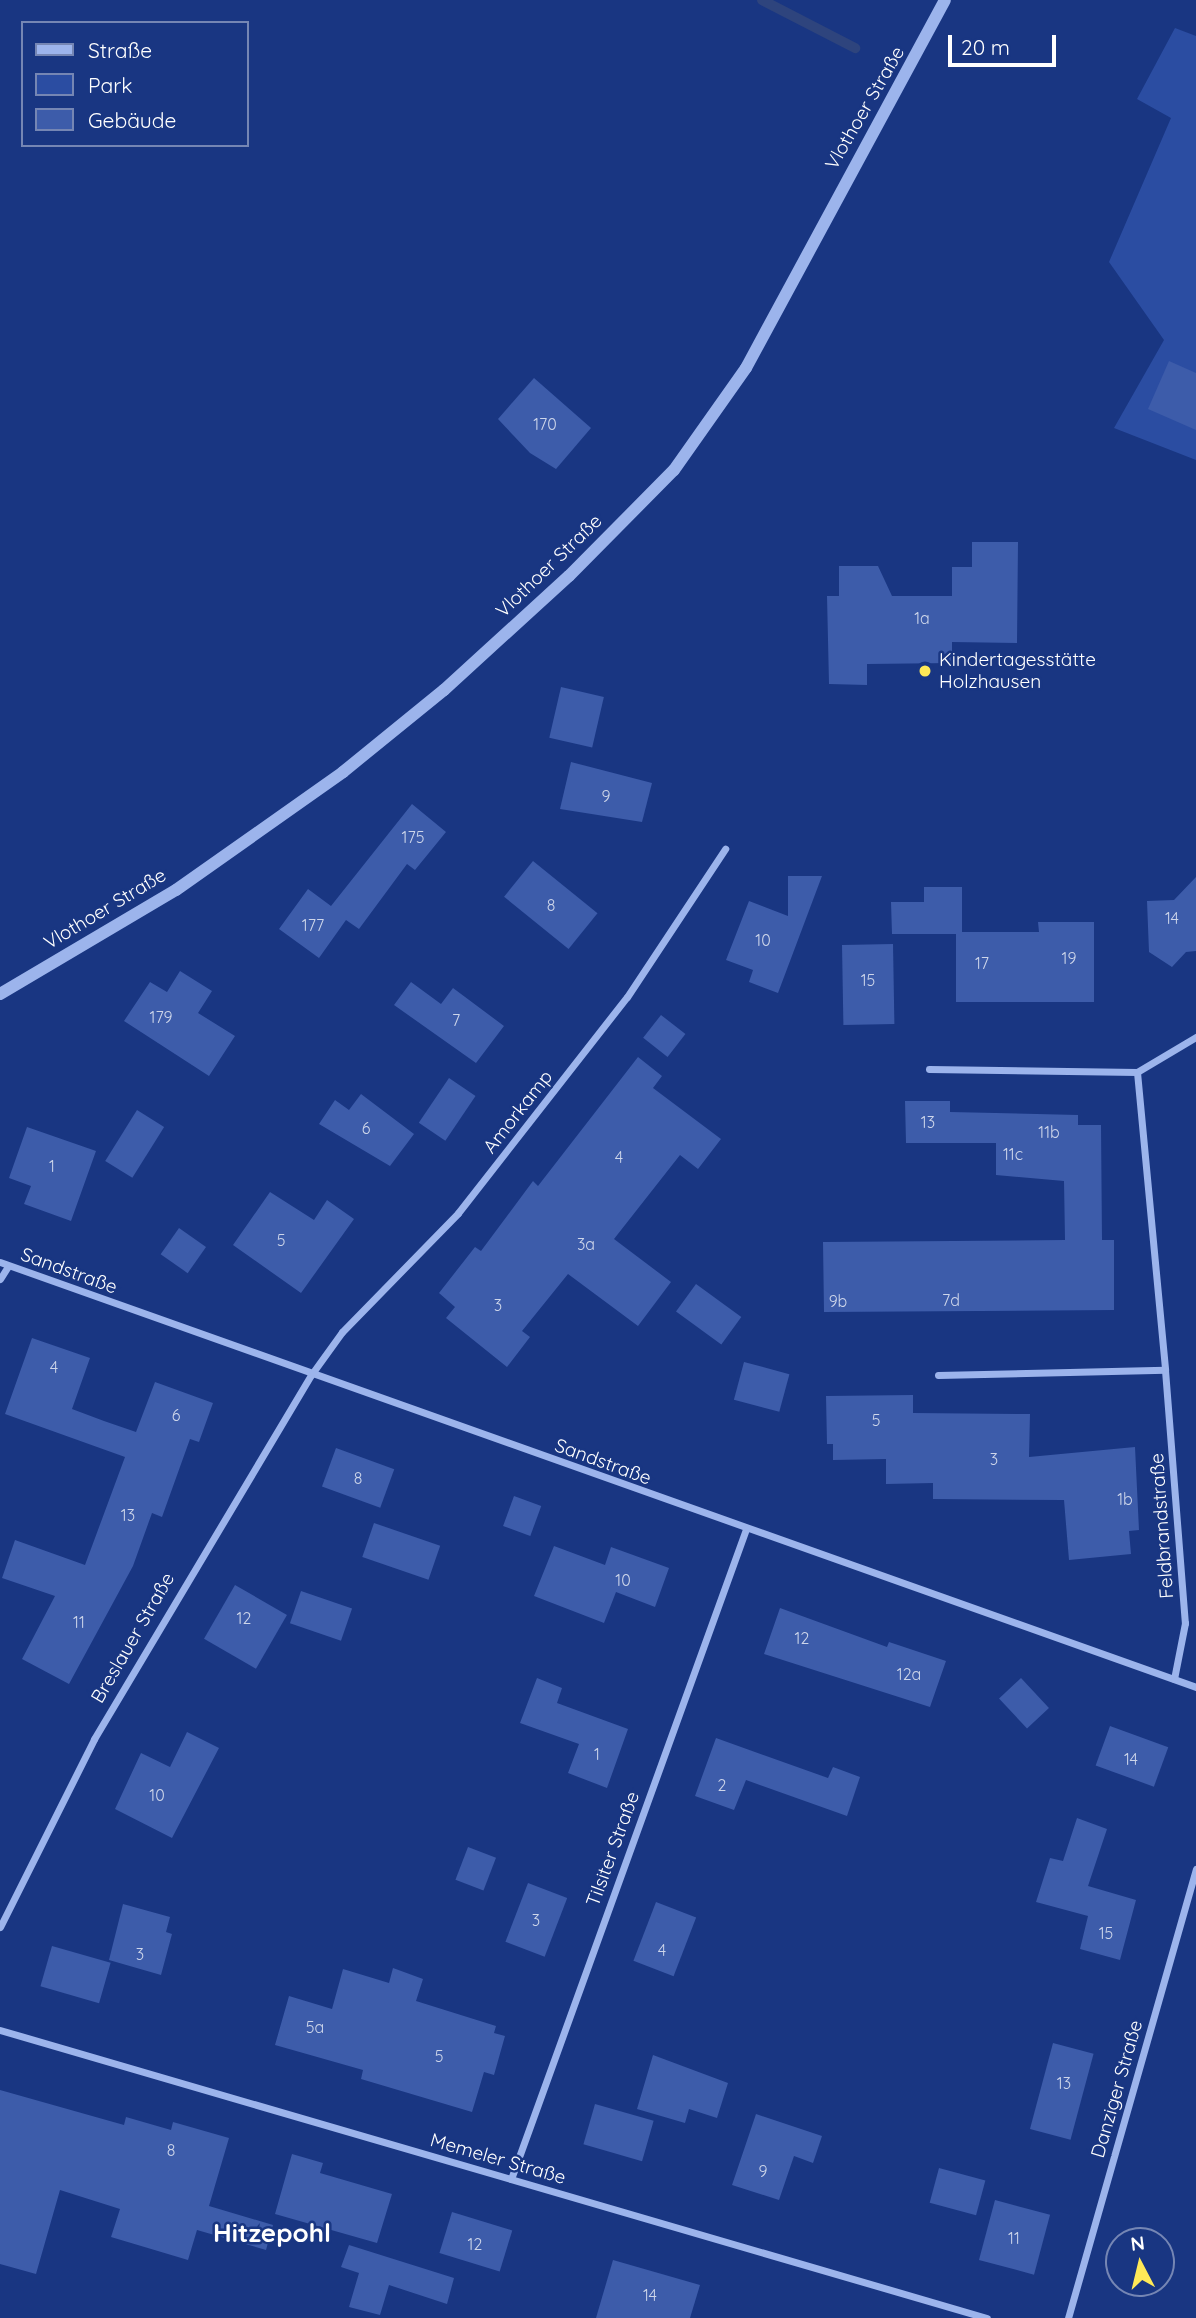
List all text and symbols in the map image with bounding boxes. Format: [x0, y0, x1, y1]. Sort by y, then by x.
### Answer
legend [21, 21, 248, 147]
scale bar [951, 21, 1060, 65]
text: 20 m [961, 34, 1010, 60]
text: Straße [88, 37, 152, 63]
street label: Vlothoer Straße [821, 42, 909, 174]
text: Park [88, 72, 132, 98]
text: Gebäude [88, 107, 176, 133]
house number: 170 [533, 414, 557, 434]
street label: Vlothoer Straße [491, 510, 607, 622]
house number: 1a [914, 608, 930, 628]
place label: Kindertagesstätte Holzhausen [939, 649, 1096, 693]
marker: Kindertagesstätte Holzhausen [917, 663, 933, 679]
house number: 9 [602, 786, 610, 806]
house number: 175 [402, 827, 424, 847]
street label: Vlothoer Straße [40, 864, 170, 954]
house number: 8 [547, 895, 555, 915]
house number: 14 [1165, 908, 1179, 928]
house number: 177 [302, 915, 324, 935]
house number: 10 [755, 930, 771, 950]
house number: 19 [1062, 948, 1076, 968]
house number: 17 [975, 953, 989, 973]
house number: 15 [861, 970, 875, 990]
house number: 179 [149, 1007, 173, 1027]
house number: 7 [452, 1010, 460, 1030]
street label: Amorkamp [479, 1066, 557, 1158]
house number: 13 [921, 1112, 935, 1132]
house number: 6 [362, 1118, 370, 1138]
house number: 11b [1038, 1122, 1060, 1142]
house number: 11c [1003, 1144, 1023, 1164]
house number: 4 [615, 1147, 623, 1167]
house number: 1 [49, 1156, 55, 1176]
house number: 5 [277, 1230, 285, 1250]
house number: 3a [577, 1234, 595, 1254]
street label: Sandstraße [18, 1243, 120, 1299]
house number: 7d [942, 1290, 960, 1310]
house number: 9b [829, 1291, 847, 1311]
house number: 3 [494, 1295, 502, 1315]
house number: 4 [50, 1357, 58, 1377]
house number: 6 [172, 1405, 180, 1425]
house number: 5 [872, 1410, 880, 1430]
street label: Sandstraße [552, 1434, 654, 1490]
house number: 3 [990, 1449, 998, 1469]
street label: Feldbrandstraße [1146, 1453, 1178, 1599]
house number: 8 [354, 1468, 362, 1488]
house number: 1b [1117, 1489, 1133, 1509]
house number: 13 [121, 1505, 135, 1525]
street label: Breslauer Straße [86, 1569, 180, 1707]
house number: 10 [615, 1570, 631, 1590]
house number: 12 [237, 1608, 251, 1628]
house number: 11 [73, 1612, 85, 1632]
house number: 12 [795, 1628, 809, 1648]
house number: 12a [897, 1664, 921, 1684]
house number: 1 [594, 1744, 600, 1764]
house number: 14 [1124, 1749, 1138, 1769]
house number: 2 [718, 1775, 726, 1795]
house number: 10 [149, 1785, 165, 1805]
street label: Tilsiter Straße [582, 1789, 644, 1909]
house number: 3 [532, 1910, 540, 1930]
house number: 15 [1099, 1923, 1113, 1943]
house number: 4 [658, 1940, 666, 1960]
house number: 3 [136, 1944, 144, 1964]
house number: 5a [306, 2017, 324, 2037]
street label: Danziger Straße [1086, 2018, 1148, 2160]
house number: 5 [435, 2046, 443, 2066]
house number: 13 [1057, 2073, 1071, 2093]
street label: Memeler Straße [428, 2129, 568, 2189]
house number: 8 [167, 2140, 175, 2160]
house number: 9 [759, 2161, 767, 2181]
district label: Hitzepohl [213, 2217, 331, 2249]
north arrow [1105, 2227, 1175, 2297]
house number: 11 [1008, 2228, 1020, 2248]
text: N [1129, 2230, 1146, 2256]
house number: 12 [468, 2234, 482, 2254]
house number: 14 [643, 2285, 657, 2305]

